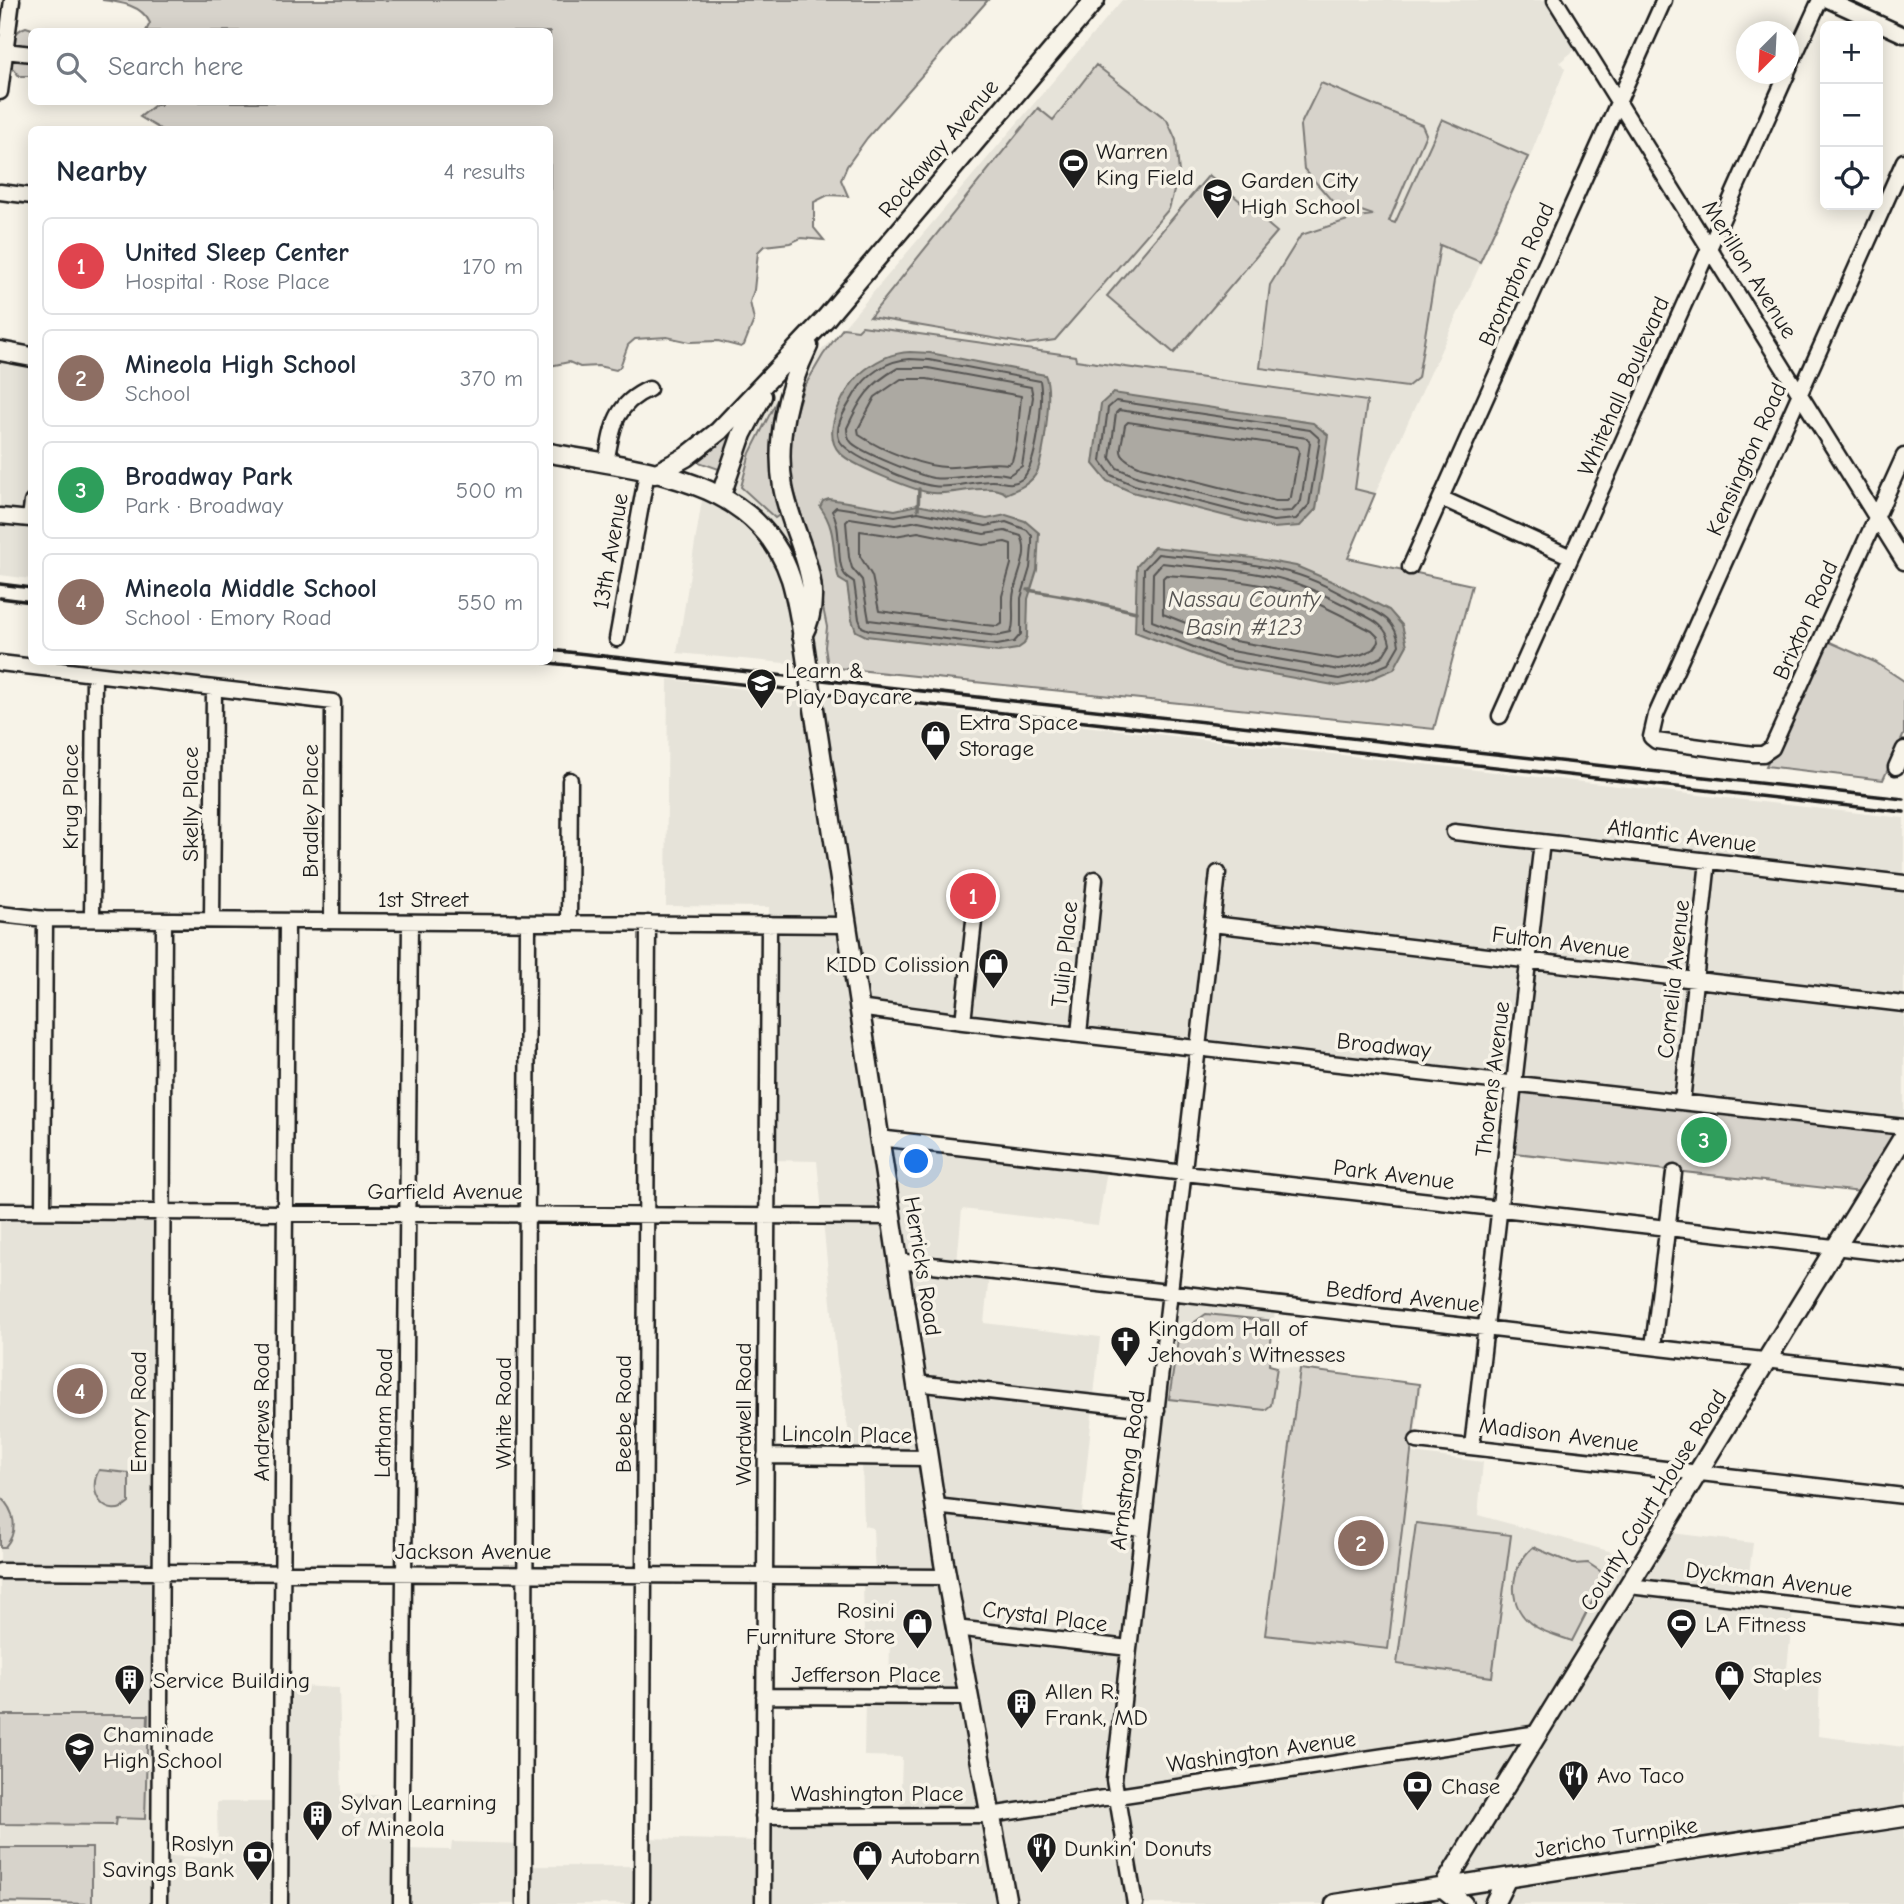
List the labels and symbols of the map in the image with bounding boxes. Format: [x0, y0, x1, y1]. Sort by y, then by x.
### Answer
north arrow [1736, 21, 1799, 84]
street label: Rockaway Avenue [873, 74, 1004, 223]
place label: Warren King Field [1096, 138, 1194, 191]
sports icon: Warren King Field [1056, 147, 1090, 191]
place label: Garden City High School [1241, 167, 1361, 220]
school or university icon: Garden City High School [1201, 176, 1235, 220]
street label: Merillon Avenue [1696, 195, 1803, 343]
street label: Brompton Road [1473, 198, 1560, 350]
street label: Whitehall Boulevard [1572, 292, 1675, 480]
street label: Kensington Road [1701, 378, 1792, 540]
street label: 13th Avenue [587, 491, 634, 611]
street label: Brixton Road [1767, 556, 1844, 684]
water label: Nassau County Basin #123 [1168, 585, 1321, 641]
place label: Learn & Play Daycare [785, 657, 912, 710]
school or university icon: Learn & Play Daycare [745, 666, 779, 710]
place label: Extra Space Storage [959, 709, 1078, 762]
shop icon: Extra Space Storage [919, 718, 953, 762]
street label: Krug Place [57, 744, 84, 850]
street label: Bradley Place [297, 744, 324, 878]
street label: Skelly Place [177, 746, 204, 862]
street label: Atlantic Avenue [1606, 813, 1758, 858]
pin: 1 [950, 870, 996, 922]
street label: 1st Street [378, 886, 470, 913]
street label: Cornelia Avenue [1652, 898, 1695, 1060]
street label: Tulip Place [1046, 900, 1083, 1008]
street label: Fulton Avenue [1491, 921, 1631, 964]
shop icon: KIDD Colission [976, 947, 1010, 991]
place label: KIDD Colission [826, 951, 970, 978]
street label: Thorens Avenue [1470, 1000, 1515, 1158]
street label: Broadway [1335, 1027, 1433, 1064]
pin: 3 [1681, 1114, 1727, 1166]
your location [899, 1144, 933, 1178]
street label: Park Avenue [1332, 1154, 1456, 1195]
street label: Garfield Avenue [367, 1178, 523, 1205]
street label: Herricks Road [898, 1194, 947, 1338]
street label: Bedford Avenue [1325, 1275, 1481, 1318]
place label: Kingdom Hall of Jehovah’s Witnesses [1148, 1315, 1345, 1368]
church icon: Kingdom Hall of Jehovah’s Witnesses [1108, 1324, 1142, 1368]
street label: Andrews Road [248, 1342, 275, 1482]
street label: Wardwell Road [730, 1342, 757, 1486]
street label: Latham Road [369, 1348, 398, 1478]
street label: Emory Road [125, 1351, 152, 1473]
street label: Beebe Road [610, 1355, 637, 1473]
street label: White Road [490, 1357, 517, 1469]
pin: 4 [57, 1365, 103, 1417]
street label: County Court House Road [1574, 1385, 1733, 1616]
street label: Armstrong Road [1104, 1389, 1151, 1552]
street label: Madison Avenue [1478, 1411, 1640, 1458]
street label: Lincoln Place [781, 1420, 912, 1449]
pin: 2 [1338, 1517, 1384, 1569]
street label: Jackson Avenue [395, 1538, 551, 1565]
street label: Dyckman Avenue [1684, 1556, 1854, 1603]
street label: Crystal Place [981, 1595, 1109, 1638]
place label: Rosini Furniture Store [746, 1597, 895, 1650]
shop icon: Rosini Furniture Store [901, 1606, 935, 1650]
sports icon: LA Fitness [1665, 1607, 1699, 1651]
place label: LA Fitness [1705, 1611, 1806, 1638]
shop icon: Staples [1713, 1658, 1747, 1702]
street label: Jefferson Place [791, 1661, 941, 1688]
place label: Staples [1753, 1662, 1822, 1689]
building icon: Service Building [113, 1663, 147, 1707]
place label: Service Building [153, 1667, 310, 1694]
place label: Allen R. Frank, MD [1045, 1678, 1148, 1731]
building icon: Allen R. Frank, MD [1005, 1687, 1039, 1731]
place label: Chaminade High School [103, 1721, 223, 1774]
street label: Washington Avenue [1165, 1725, 1357, 1778]
school or university icon: Chaminade High School [63, 1730, 97, 1774]
restaurant icon: Avo Taco [1557, 1758, 1591, 1802]
place label: Avo Taco [1597, 1762, 1684, 1789]
bank icon: Chase [1401, 1769, 1435, 1813]
place label: Chase [1441, 1773, 1500, 1800]
street label: Washington Place [790, 1780, 964, 1807]
place label: Sylvan Learning of Mineola [341, 1789, 497, 1842]
building icon: Sylvan Learning of Mineola [301, 1798, 335, 1842]
street label: Jericho Turnpike [1533, 1811, 1700, 1864]
place label: Roslyn Savings Bank [102, 1830, 234, 1883]
restaurant icon: Dunkin' Donuts [1024, 1831, 1058, 1875]
place label: Dunkin' Donuts [1064, 1835, 1211, 1862]
bank icon: Roslyn Savings Bank [240, 1839, 274, 1883]
shop icon: Autobarn [851, 1839, 885, 1883]
place label: Autobarn [891, 1843, 980, 1870]

